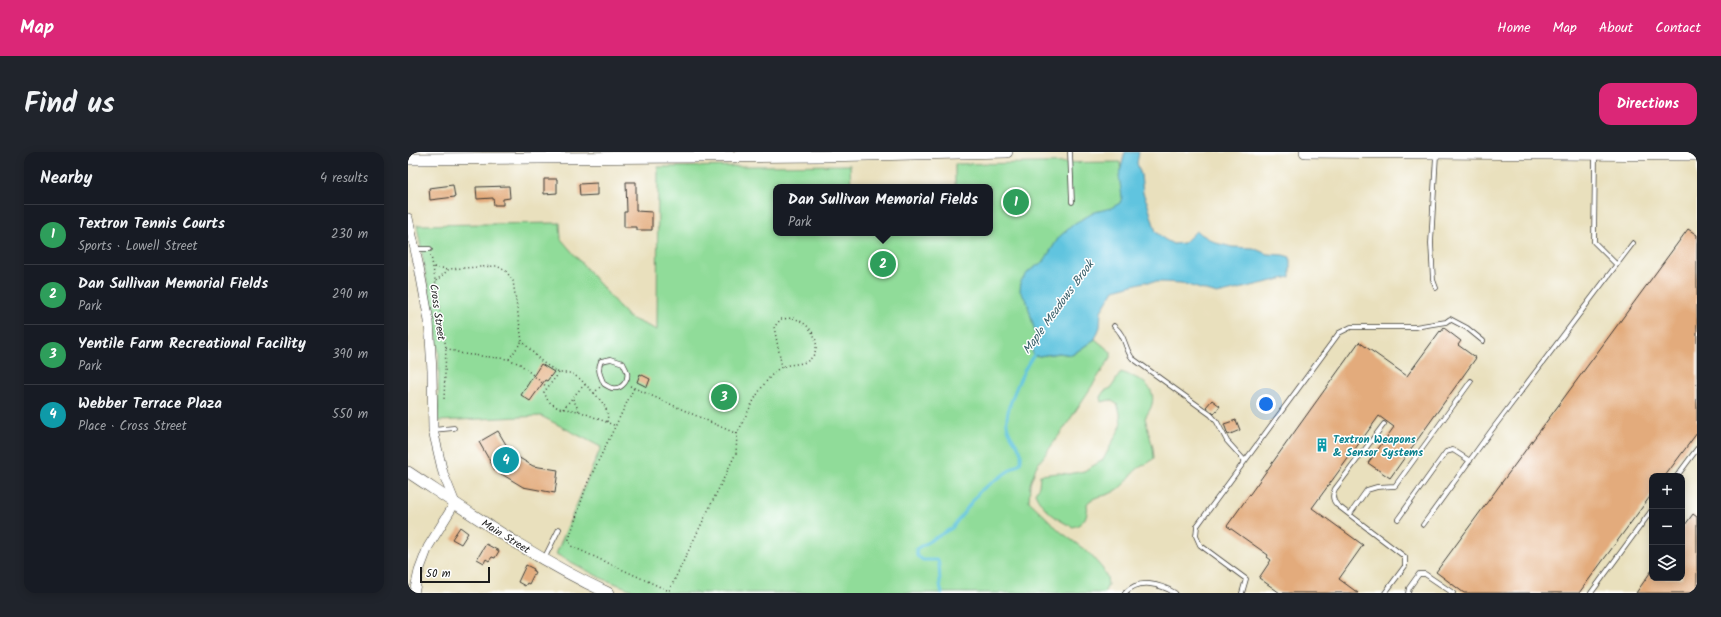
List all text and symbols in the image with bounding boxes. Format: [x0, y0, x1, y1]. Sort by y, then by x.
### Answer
text: Map [20, 13, 54, 43]
text: Home [1497, 17, 1531, 39]
text: Map [1553, 17, 1577, 39]
text: About [1599, 17, 1633, 39]
text: Contact [1655, 17, 1701, 39]
text: Find us [24, 82, 115, 127]
button: Directions [1599, 83, 1697, 125]
text: Nearby [40, 165, 92, 192]
text: 4 results [320, 168, 368, 189]
popup [773, 184, 993, 236]
pin: 1 [1003, 187, 1029, 217]
text: Dan Sullivan Memorial Fields [788, 188, 978, 212]
text: Textron Tennis Courts [78, 212, 225, 236]
text: Park [788, 212, 811, 233]
text: 1 [51, 224, 55, 245]
text: 230 m [331, 224, 368, 245]
text: Sports · Lowell Street [78, 236, 198, 257]
pin: 2 [870, 249, 896, 279]
water label: Maple Meadows Brook [1018, 254, 1100, 358]
text: Dan Sullivan Memorial Fields [78, 272, 268, 296]
street label: Cross Street [424, 283, 450, 342]
text: 2 [49, 284, 57, 305]
text: 290 m [332, 284, 368, 305]
text: Park [78, 296, 102, 317]
text: Yentile Farm Recreational Facility [78, 332, 306, 356]
text: 3 [49, 344, 57, 365]
text: 390 m [332, 344, 368, 365]
text: Park [78, 356, 102, 377]
pin: 3 [711, 382, 737, 412]
text: Webber Terrace Plaza [78, 392, 222, 416]
your location [1256, 394, 1276, 414]
text: 4 [49, 404, 57, 425]
text: 550 m [332, 404, 368, 425]
text: Place · Cross Street [78, 416, 187, 437]
place label: Textron Weapons & Sensor Systems [1333, 431, 1424, 462]
building icon: Textron Weapons & Sensor Systems [1314, 437, 1330, 453]
pin: 4 [493, 445, 519, 475]
map controls [1649, 473, 1685, 581]
button: + [1649, 473, 1685, 509]
button: − [1649, 509, 1685, 545]
street label: Main Street [478, 515, 534, 559]
button: layers [1649, 545, 1685, 581]
scale bar [420, 565, 490, 584]
text: 50 m [426, 565, 451, 583]

